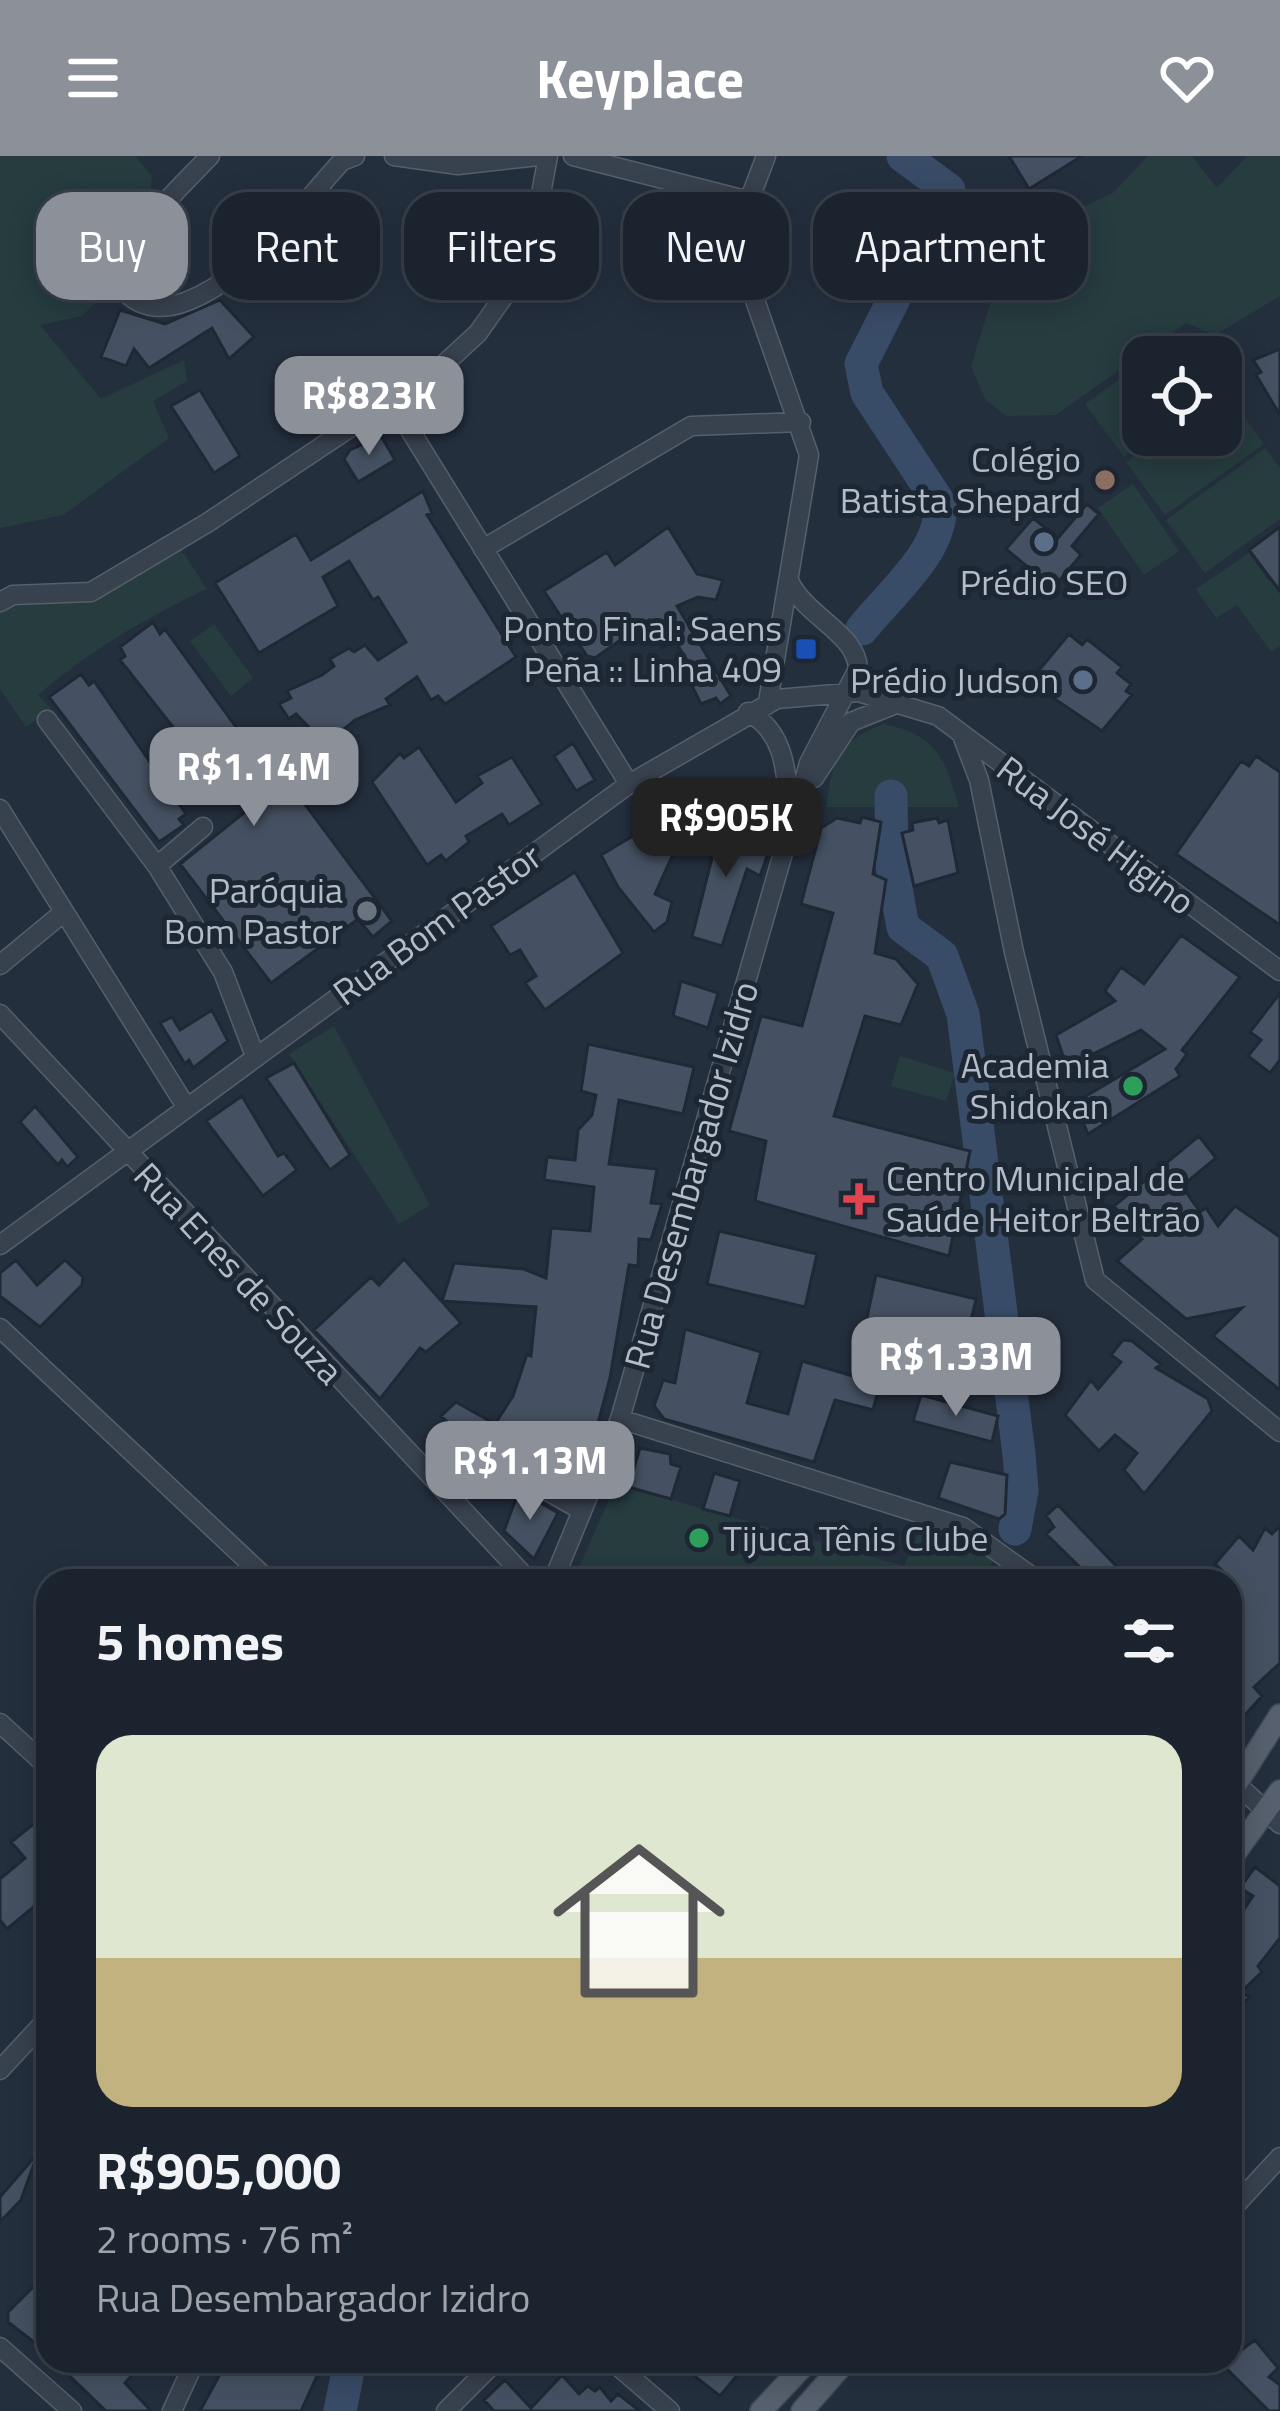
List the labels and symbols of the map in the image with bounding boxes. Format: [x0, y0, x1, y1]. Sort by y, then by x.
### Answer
pin: R$823K [271, 356, 467, 458]
place label: Colégio Batista Shepard [840, 431, 1081, 527]
marker: Colégio Batista Shepard [1092, 467, 1118, 493]
marker: Prédio SEO [1031, 529, 1057, 555]
place label: Prédio SEO [960, 554, 1128, 609]
place label: Ponto Final: Saens Peña :: Linha 409 [503, 600, 782, 696]
marker: Ponto Final: Saens Peña :: Linha 409 [793, 636, 819, 662]
place label: Prédio Judson [850, 652, 1059, 707]
marker: Prédio Judson [1070, 667, 1096, 693]
pin: R$1.14M [143, 727, 365, 829]
street label: Rua José Higino [985, 742, 1207, 928]
pin: R$905K [628, 778, 824, 880]
street label: Rua Bom Pastor [321, 829, 553, 1018]
place label: Paróquia Bom Pastor [164, 862, 343, 958]
marker: Paróquia Bom Pastor [354, 898, 380, 924]
street label: Rua Desembargador Izidro [609, 975, 772, 1375]
place label: Academia Shidokan [961, 1037, 1109, 1133]
marker: Academia Shidokan [1120, 1073, 1146, 1099]
street label: Rua Enes de Souza [122, 1149, 357, 1396]
place label: Centro Municipal de Saúde Heitor Beltrão [886, 1150, 1201, 1246]
marker: Centro Municipal de Saúde Heitor Beltrão [843, 1183, 875, 1215]
pin: R$1.33M [845, 1317, 1067, 1419]
pin: R$1.13M [419, 1421, 641, 1523]
place label: Tijuca Tênis Clube [723, 1510, 988, 1565]
marker: Tijuca Tênis Clube [686, 1525, 712, 1551]

